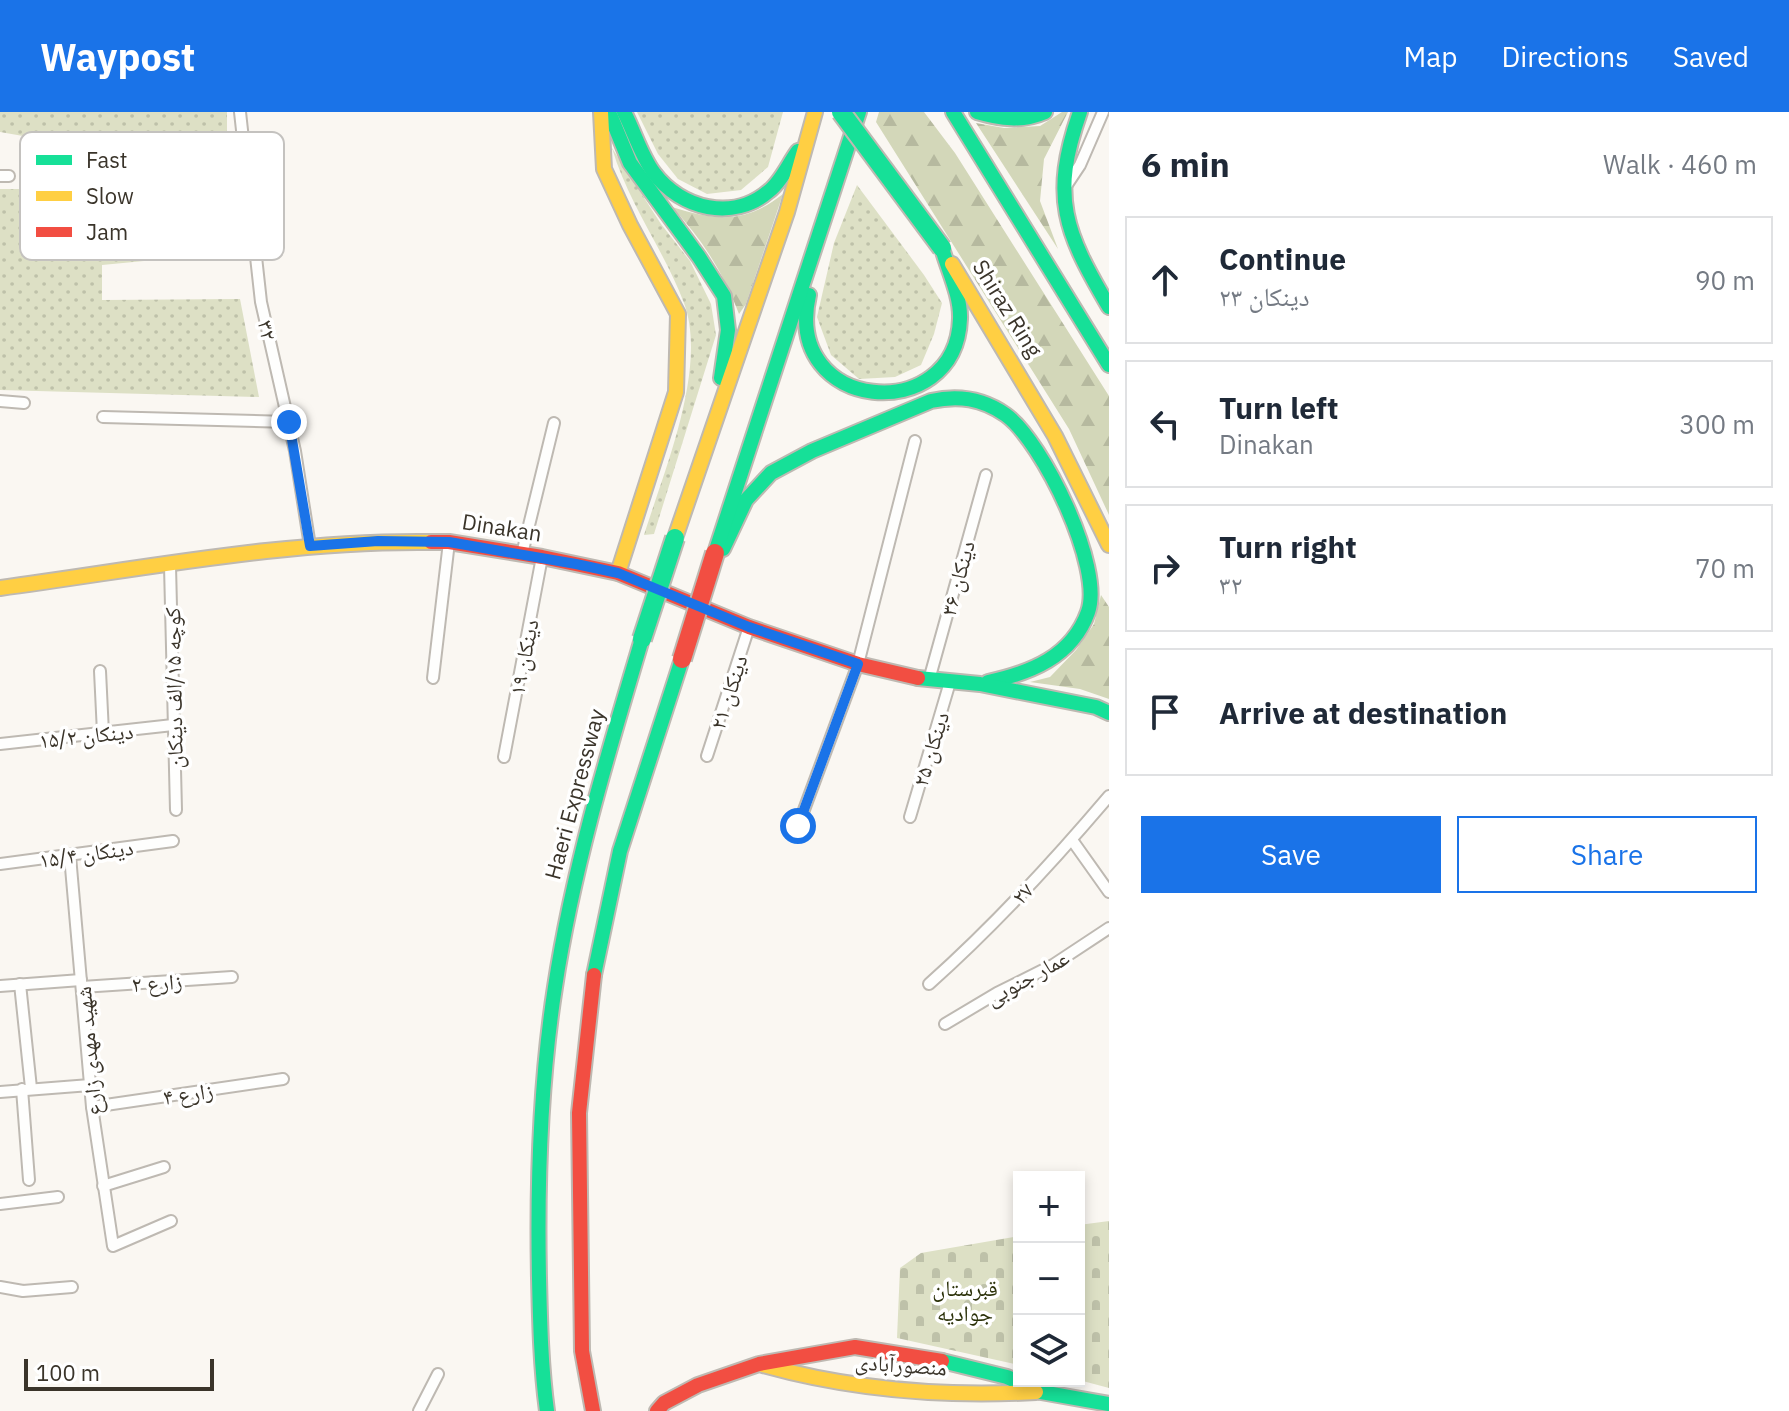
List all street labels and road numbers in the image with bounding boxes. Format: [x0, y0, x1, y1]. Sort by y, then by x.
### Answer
street label: Shiraz Ring [967, 254, 1050, 362]
street label: ۳۲ [252, 317, 284, 343]
street label: Dinakan [460, 506, 544, 548]
street label: ۳۶ دینکان [933, 537, 981, 619]
street label: کوچه ۱۵/الف دینکان [157, 607, 189, 769]
street label: ۱۹ دینکان [501, 617, 545, 697]
street label: ۲۱ دینکان [702, 651, 754, 733]
street label: Haeri Expressway [537, 706, 611, 882]
street label: ۲۵ دینکان [905, 708, 955, 790]
street label: ۱۵/۲ دینکان [37, 716, 135, 754]
street label: ۱۵/۴ دینکان [37, 832, 135, 874]
street label: ۲۷ [1005, 876, 1039, 910]
street label: عمار جنوبی [980, 942, 1074, 1012]
street label: ۲ زارع [131, 966, 183, 998]
street label: شهید مهدی زارع [68, 985, 108, 1117]
street label: ۴ زارع [161, 1075, 215, 1111]
street label: منصورآبادی [854, 1346, 948, 1382]

